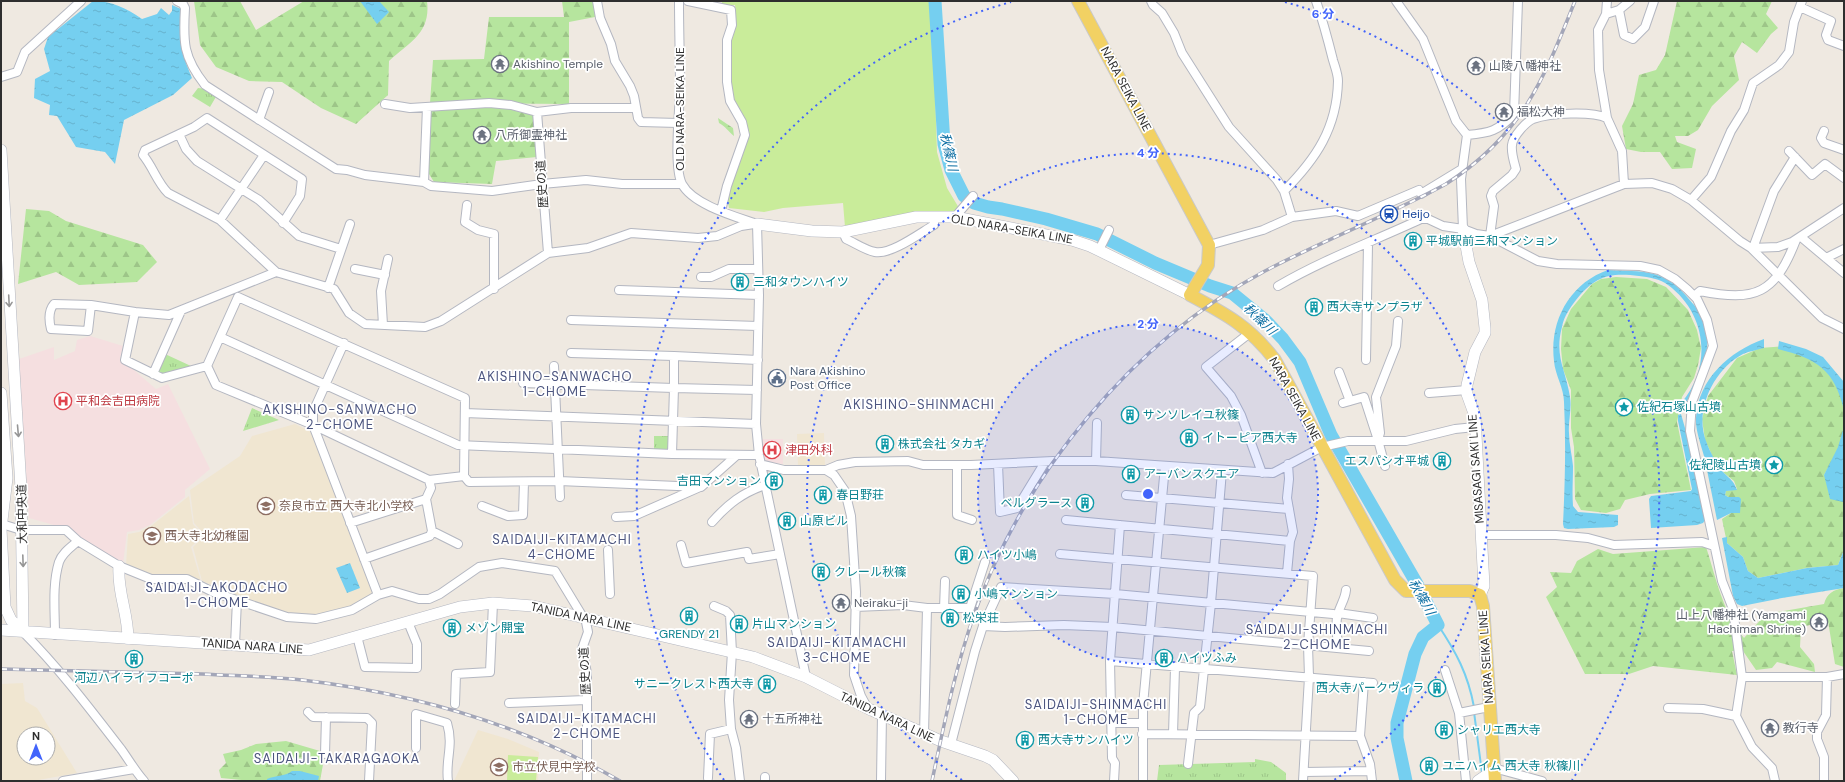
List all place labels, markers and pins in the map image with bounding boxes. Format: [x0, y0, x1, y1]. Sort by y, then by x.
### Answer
temple icon: Akishino Temple [490, 54, 510, 74]
place label: Akishino Temple [513, 56, 603, 72]
temple icon: 山陵八幡神社 [1466, 56, 1486, 76]
place label: 山陵八幡神社 [1489, 58, 1561, 74]
temple icon: 福松大神 [1494, 102, 1514, 122]
place label: 福松大神 [1517, 104, 1565, 120]
temple icon: 八所御霊神社 [472, 125, 492, 145]
place label: 八所御霊神社 [495, 127, 567, 143]
station icon: Heijo [1379, 204, 1399, 224]
place label: Heijo [1402, 206, 1430, 222]
building icon: 平城駅前三和マンション [1403, 231, 1423, 251]
place label: 平城駅前三和マンション [1426, 233, 1558, 249]
building icon: 三和タウンハイツ [730, 272, 750, 292]
place label: 三和タウンハイツ [753, 274, 849, 290]
building icon: 西大寺サンプラザ [1304, 297, 1324, 317]
place label: 西大寺サンプラザ [1327, 299, 1423, 315]
place label: Nara Akishino Post Office [790, 363, 866, 393]
public building icon: Nara Akishino Post Office [767, 368, 787, 388]
hospital icon: 平和会吉田病院 [53, 391, 73, 411]
place label: 平和会吉田病院 [76, 393, 160, 409]
place icon: 佐紀石塚山古墳 [1614, 397, 1634, 417]
place label: 佐紀石塚山古墳 [1637, 399, 1721, 415]
building icon: サンソレイユ秋篠 [1120, 405, 1140, 425]
place label: サンソレイユ秋篠 [1143, 407, 1240, 423]
building icon: イトーピア西大寺 [1179, 428, 1199, 448]
place label: イトーピア西大寺 [1202, 430, 1298, 446]
building icon: 株式会社 タカギ [875, 434, 895, 454]
place label: 株式会社 タカギ [898, 436, 985, 452]
hospital icon: 津田外科 [762, 440, 782, 460]
place label: 津田外科 [785, 442, 833, 458]
building icon: エスパシオ平城 [1432, 451, 1452, 471]
place label: エスパシオ平城 [1345, 453, 1429, 469]
place icon: 佐紀陵山古墳 [1764, 455, 1784, 475]
place label: 佐紀陵山古墳 [1689, 457, 1761, 473]
building icon: アーバンスクエア [1121, 464, 1141, 484]
place label: アーバンスクエア [1144, 466, 1240, 482]
building icon: 吉田マンション [764, 471, 784, 491]
place label: 吉田マンション [677, 473, 761, 489]
building icon: 春日野荘 [813, 485, 833, 505]
place label: 春日野荘 [836, 487, 884, 503]
centre of rings [1141, 487, 1155, 501]
building icon: ベルグラース [1075, 493, 1095, 513]
place label: ベルグラース [1001, 495, 1072, 511]
school or university icon: 奈良市立 西大寺北小学校 [256, 496, 276, 516]
place label: 奈良市立 西大寺北小学校 [279, 498, 414, 514]
building icon: 山原ビル [777, 511, 797, 531]
place label: 山原ビル [800, 513, 848, 529]
school or university icon: 西大寺北幼稚園 [142, 526, 162, 546]
place label: 西大寺北幼稚園 [165, 528, 249, 544]
building icon: ハイツ小嶋 [954, 545, 974, 565]
place label: ハイツ小嶋 [977, 547, 1037, 563]
building icon: クレール秋篠 [811, 562, 831, 582]
place label: クレール秋篠 [834, 564, 907, 580]
building icon: 小嶋マンション [951, 584, 971, 604]
place label: 小嶋マンション [974, 586, 1058, 602]
temple icon: Neiraku-ji [831, 593, 851, 613]
place label: Neiraku-ji [854, 595, 908, 611]
building icon: GRENDY 21 [679, 606, 699, 626]
place label: 山上八幡神社 (Yamgami Hachiman Shrine) [1676, 607, 1806, 637]
building icon: 松栄荘 [940, 608, 960, 628]
place label: 松栄荘 [963, 610, 999, 626]
temple icon: 山上八幡神社 (Yamgami Hachiman Shrine) [1809, 612, 1829, 632]
building icon: 片山マンション [729, 614, 749, 634]
place label: 片山マンション [752, 616, 836, 632]
building icon: メゾン開宝 [442, 618, 462, 638]
place label: メゾン開宝 [465, 620, 525, 636]
place label: GRENDY 21 [659, 626, 719, 642]
building icon: ハイツふみ [1154, 648, 1174, 668]
building icon: 河辺ハイライフコーポ [124, 649, 144, 669]
place label: ハイツふみ [1177, 650, 1237, 666]
place label: 河辺ハイライフコーポ [74, 670, 194, 686]
building icon: サニークレスト西大寺 [757, 674, 777, 694]
place label: サニークレスト西大寺 [634, 676, 754, 692]
building icon: 西大寺パークヴィラ [1427, 678, 1447, 698]
place label: 西大寺パークヴィラ [1316, 680, 1424, 696]
temple icon: 十五所神社 [739, 709, 759, 729]
place label: 十五所神社 [762, 711, 822, 727]
temple icon: 教行寺 [1760, 718, 1780, 738]
building icon: シャリエ西大寺 [1434, 720, 1454, 740]
place label: 教行寺 [1783, 720, 1819, 736]
place label: シャリエ西大寺 [1457, 722, 1541, 738]
building icon: 西大寺サンハイツ [1015, 730, 1035, 750]
place label: 西大寺サンハイツ [1038, 732, 1134, 748]
building icon: ユニハイム 西大寺 秋篠川 [1419, 756, 1439, 776]
school or university icon: 市立伏見中学校 [489, 757, 509, 777]
place label: ユニハイム 西大寺 秋篠川 [1442, 758, 1580, 774]
place label: 市立伏見中学校 [512, 759, 596, 775]

